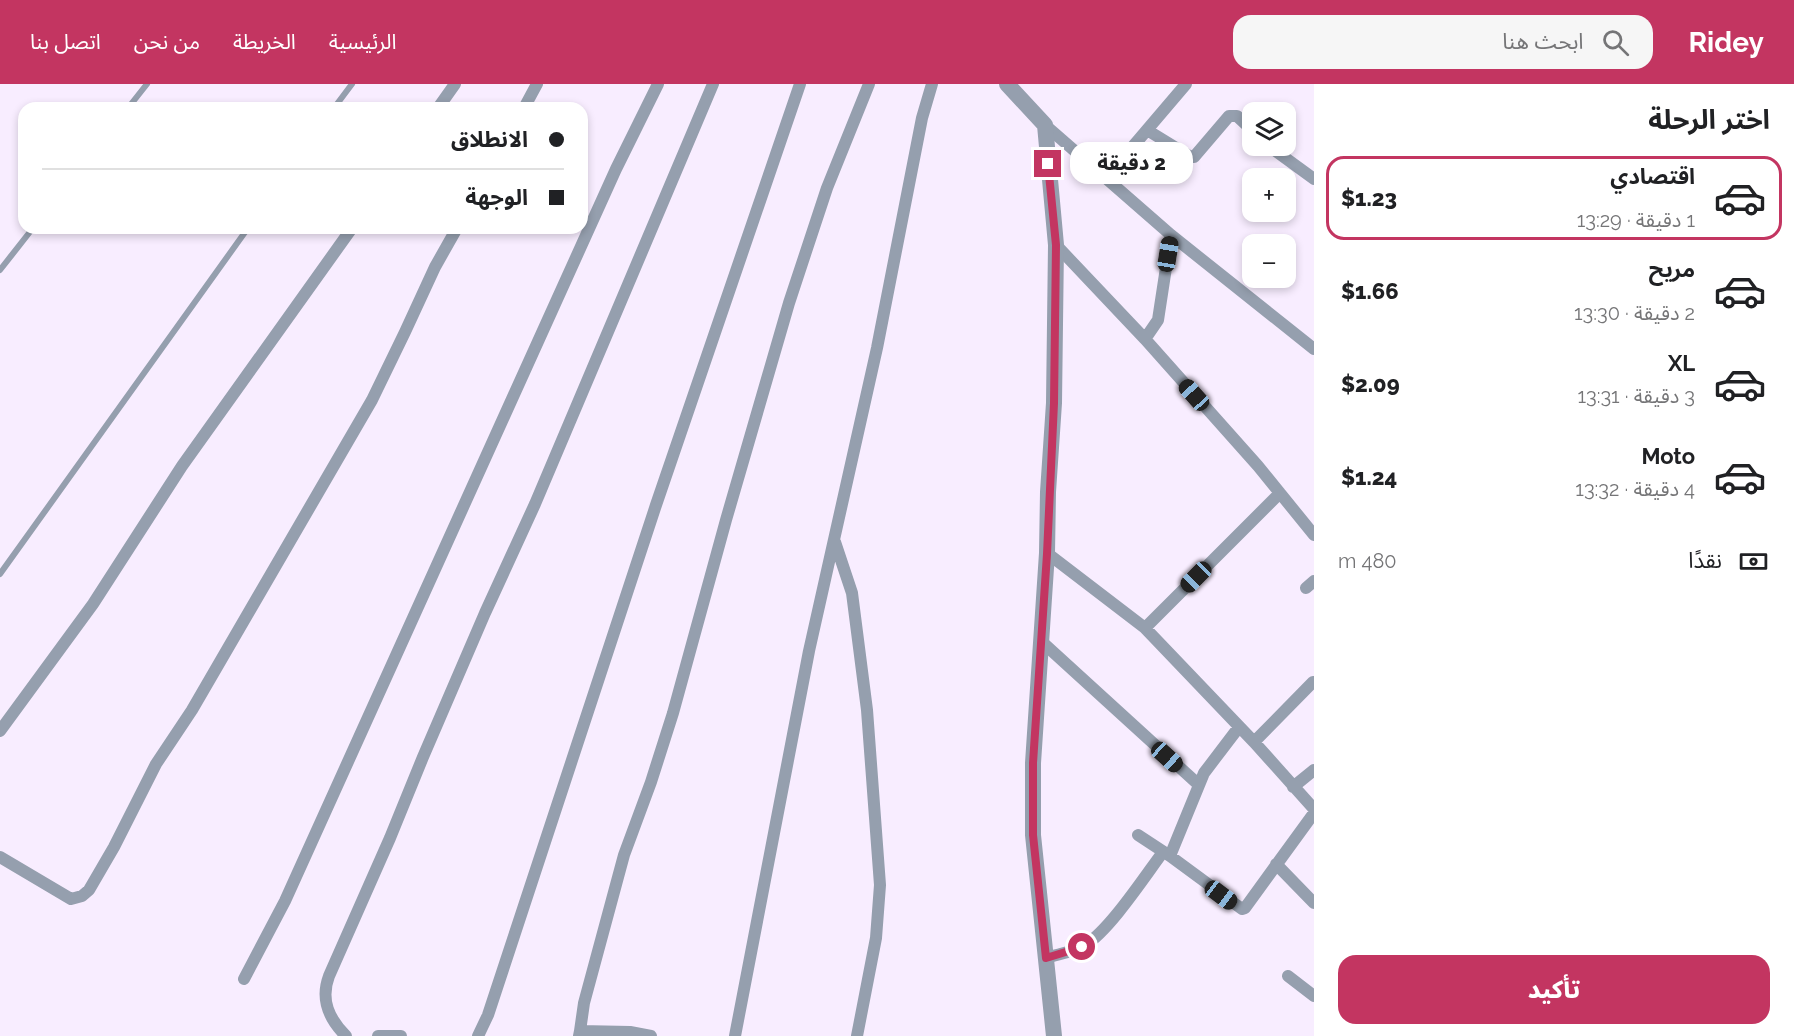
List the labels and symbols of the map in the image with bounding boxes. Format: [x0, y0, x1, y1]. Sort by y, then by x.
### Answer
callout: 2 دقيقة [1069, 143, 1192, 185]
route end [1034, 150, 1061, 177]
car [1156, 235, 1180, 273]
car [1175, 376, 1213, 414]
car [1177, 558, 1215, 596]
car [1148, 738, 1186, 776]
car [1201, 877, 1241, 913]
route start [1068, 933, 1095, 960]

